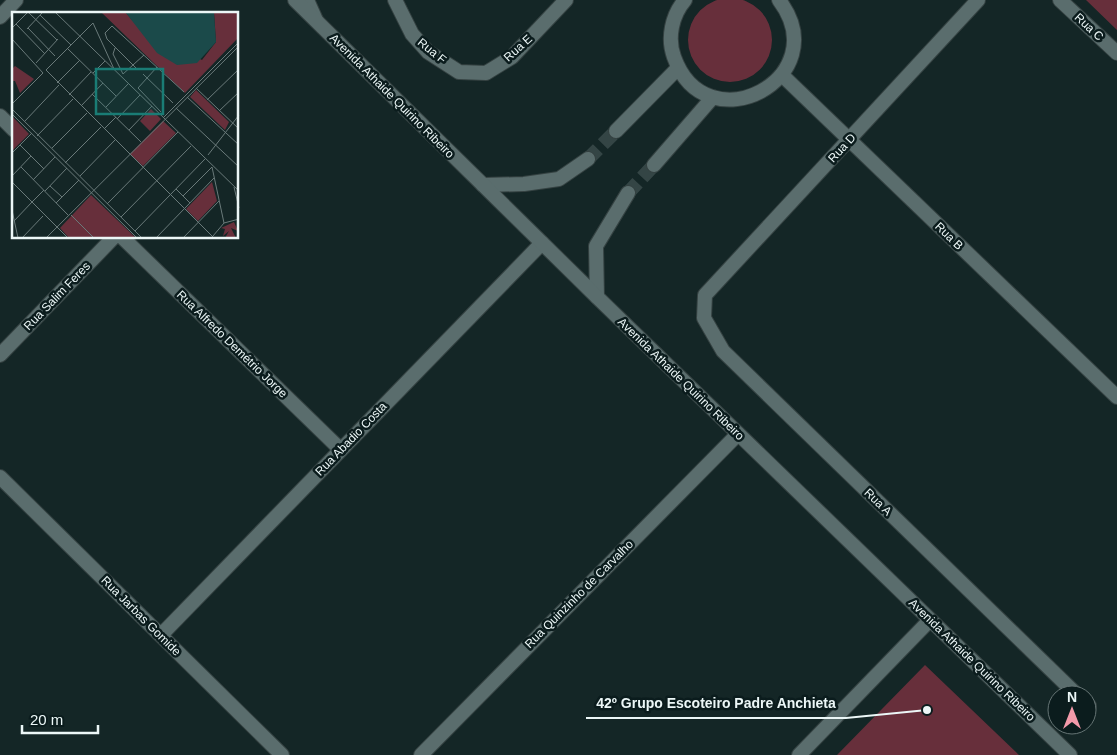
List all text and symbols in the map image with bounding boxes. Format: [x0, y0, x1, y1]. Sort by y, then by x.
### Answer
street label: Rua C [1072, 10, 1106, 44]
inset map [12, 12, 239, 239]
street label: Avenida Athaide Quirino Ribeiro [327, 31, 457, 161]
street label: Rua E [501, 32, 535, 64]
street label: Rua F [415, 35, 449, 67]
street label: Rua D [825, 131, 859, 165]
street label: Rua B [932, 219, 966, 253]
street label: Rua Salim Feres [21, 259, 93, 333]
street label: Rua Alfredo Demétrio Jorge [174, 288, 290, 401]
street label: Avenida Athaide Quirino Ribeiro [615, 315, 747, 443]
street label: Rua Abadio Costa [312, 399, 390, 479]
street label: Rua A [861, 486, 895, 518]
street label: Rua Quinzinho de Carvalho [522, 537, 636, 651]
street label: Rua Jarbas Gomide [98, 573, 184, 659]
street label: Avenida Athaide Quirino Ribeiro [906, 596, 1038, 724]
north arrow [1047, 685, 1097, 735]
callout: 42º Grupo Escoteiro Padre Anchieta [586, 689, 846, 718]
text: N [1067, 689, 1077, 705]
text: 42º Grupo Escoteiro Padre Anchieta [596, 695, 836, 711]
scale bar [22, 702, 99, 734]
text: 20 m [30, 711, 63, 728]

